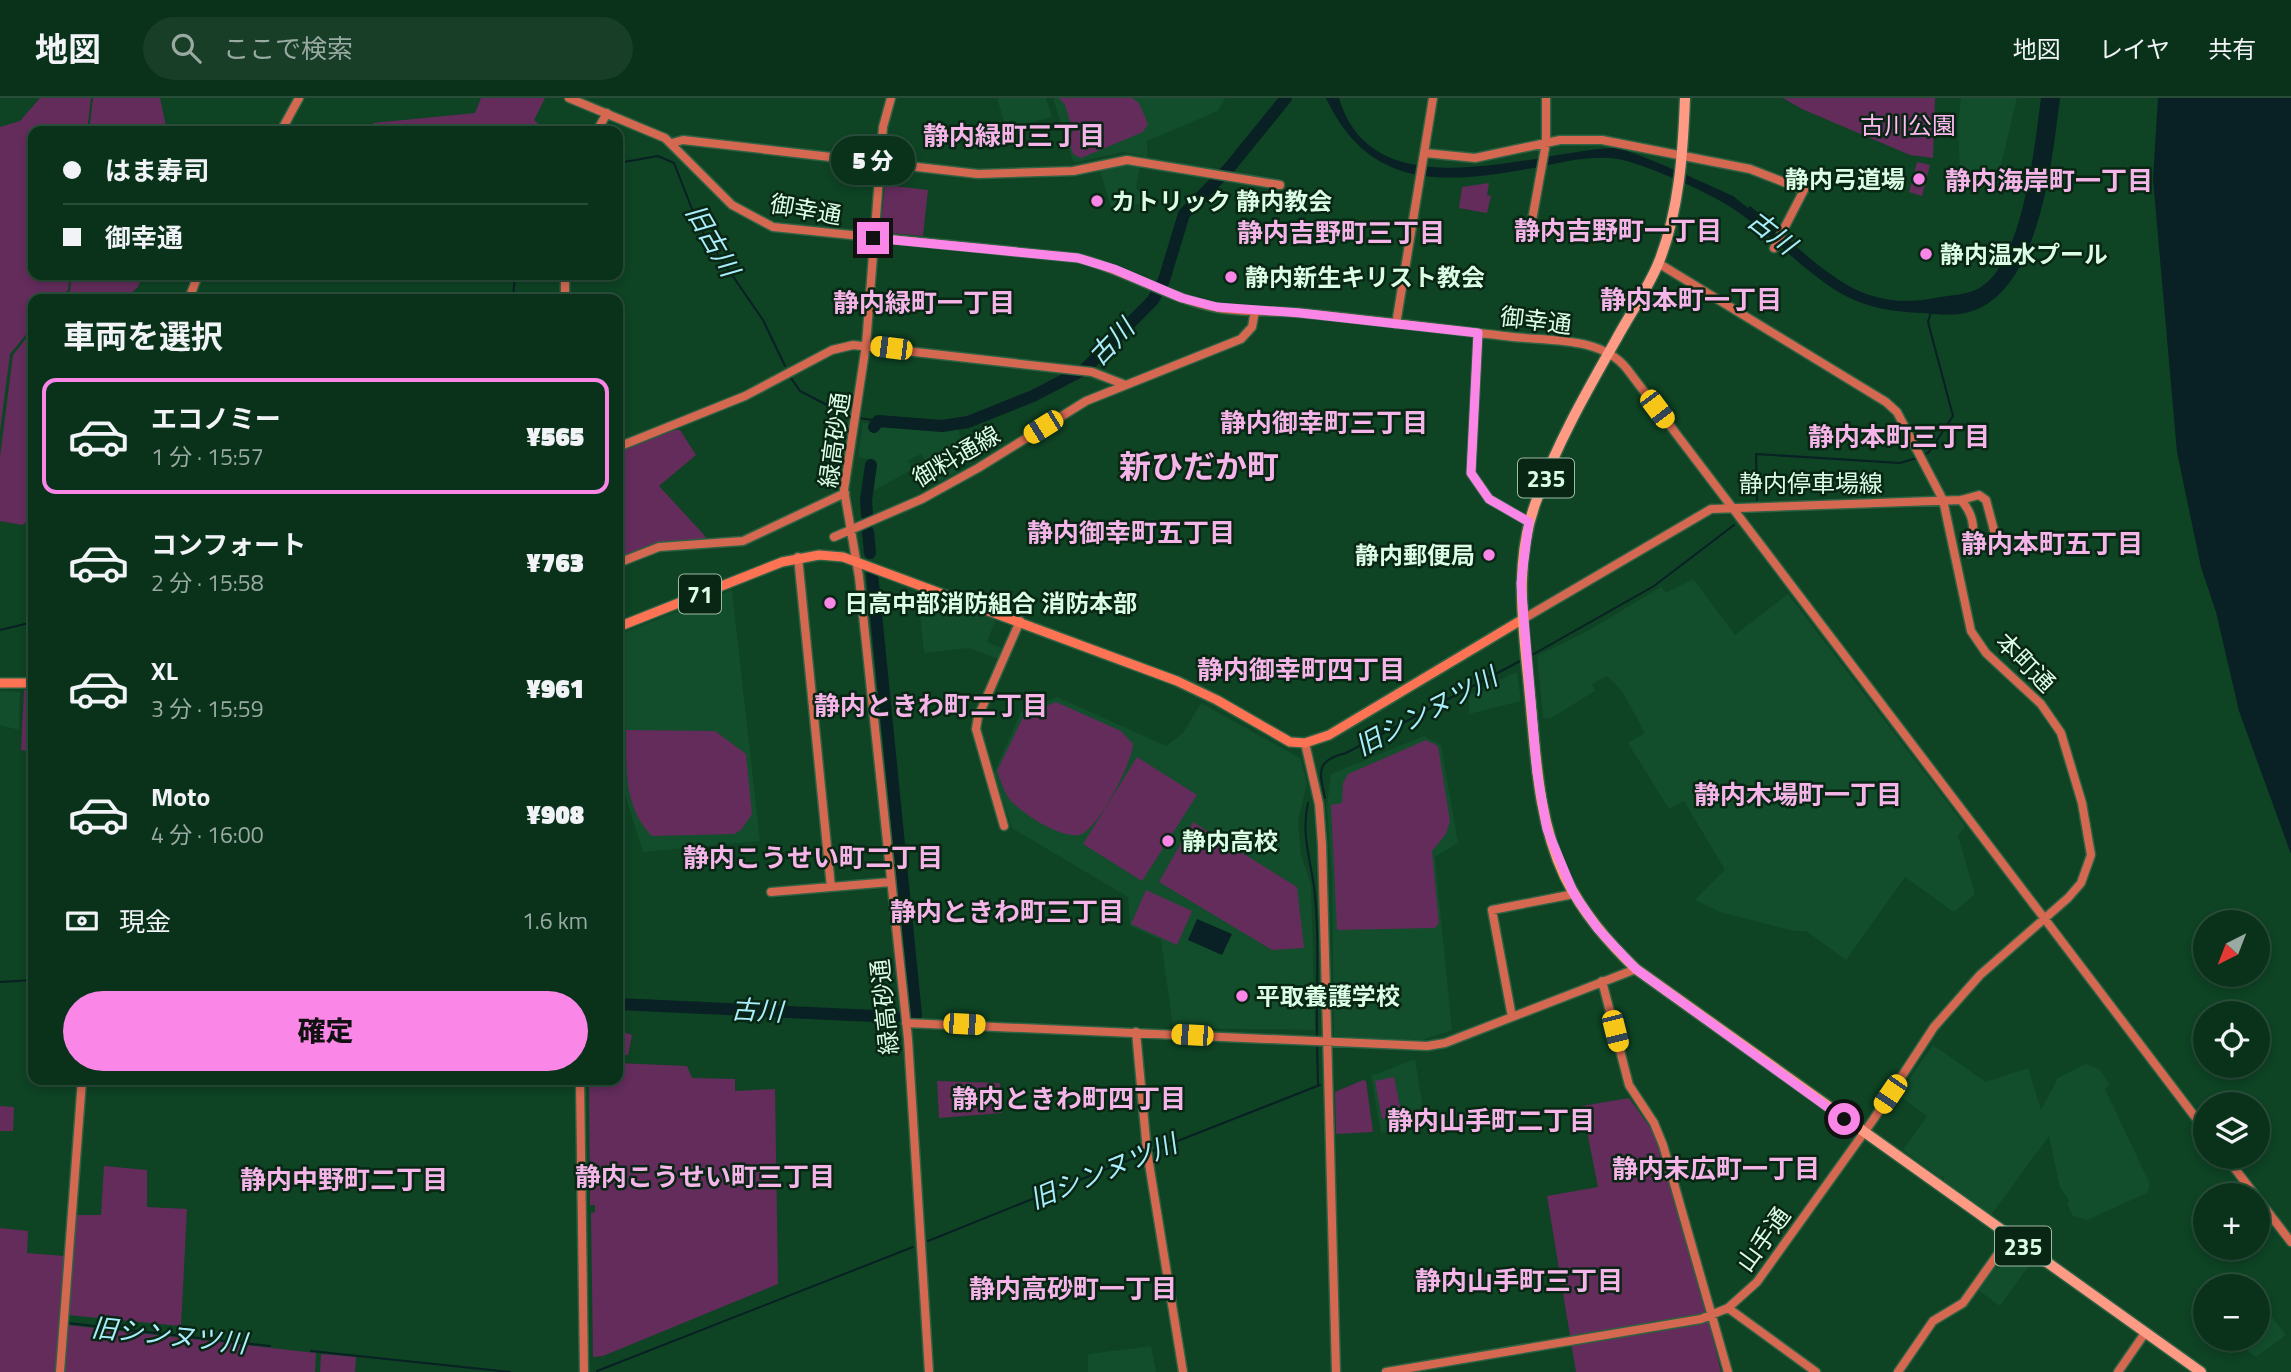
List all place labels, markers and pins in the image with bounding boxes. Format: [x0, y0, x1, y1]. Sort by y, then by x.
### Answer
place label: 静内弓道場 [1785, 161, 1905, 197]
marker: 静内弓道場 [1911, 171, 1927, 187]
place label: カトリック 静内教会 [1111, 183, 1332, 219]
marker: カトリック 静内教会 [1089, 193, 1105, 209]
place label: 静内温水プール [1940, 236, 2108, 272]
marker: 静内温水プール [1918, 246, 1934, 262]
place label: 静内新生キリスト教会 [1245, 259, 1485, 295]
marker: 静内新生キリスト教会 [1223, 269, 1239, 285]
place label: 静内郵便局 [1355, 537, 1475, 573]
marker: 静内郵便局 [1481, 547, 1497, 563]
place label: 日高中部消防組合 消防本部 [844, 585, 1137, 621]
marker: 日高中部消防組合 消防本部 [822, 595, 838, 611]
place label: 静内高校 [1182, 823, 1278, 859]
marker: 静内高校 [1160, 833, 1176, 849]
place label: 平取養護学校 [1256, 978, 1400, 1014]
marker: 平取養護学校 [1234, 988, 1250, 1004]

